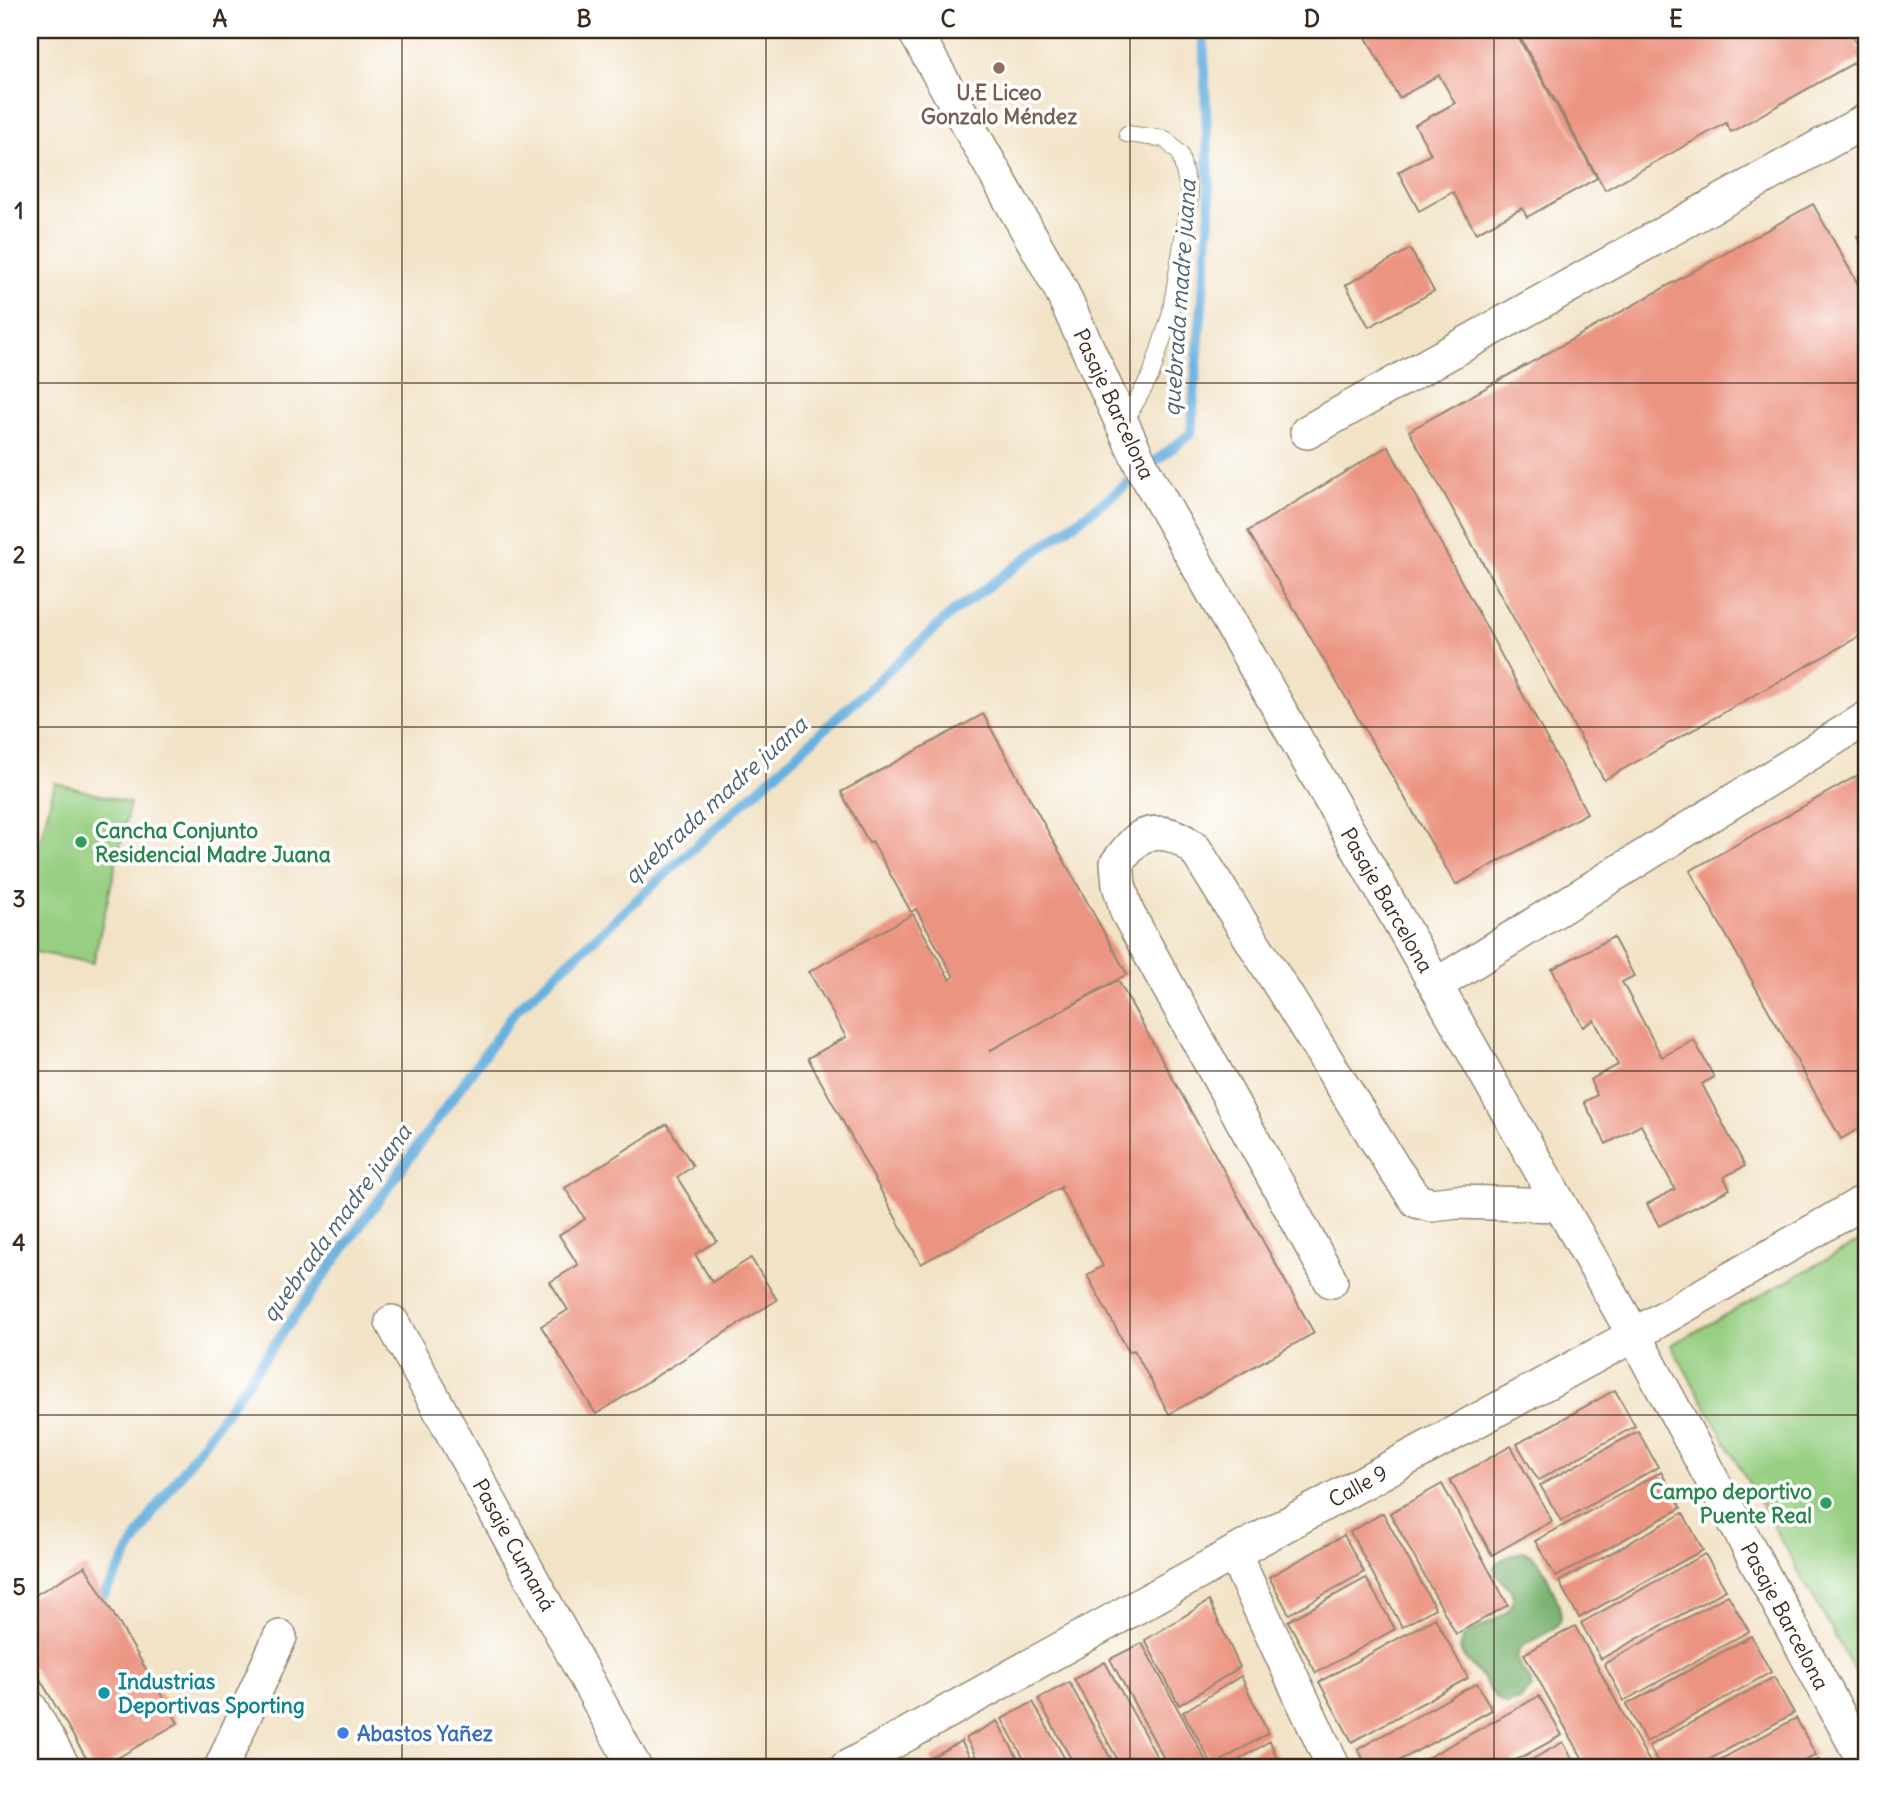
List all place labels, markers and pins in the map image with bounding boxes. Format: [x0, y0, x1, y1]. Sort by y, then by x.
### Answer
marker: U.E Liceo Gonzalo Méndez [991, 60, 1007, 76]
place label: U.E Liceo Gonzalo Méndez [921, 79, 1077, 130]
place label: Cancha Conjunto Residencial Madre Juana [95, 817, 331, 868]
marker: Cancha Conjunto Residencial Madre Juana [73, 834, 89, 850]
place label: Campo deportivo Puente Real [1650, 1478, 1812, 1529]
marker: Campo deportivo Puente Real [1818, 1495, 1834, 1511]
place label: Industrias Deportivas Sporting [118, 1668, 305, 1719]
marker: Industrias Deportivas Sporting [96, 1685, 112, 1701]
place label: Abastos Yañez [357, 1720, 493, 1747]
marker: Abastos Yañez [335, 1725, 351, 1741]

